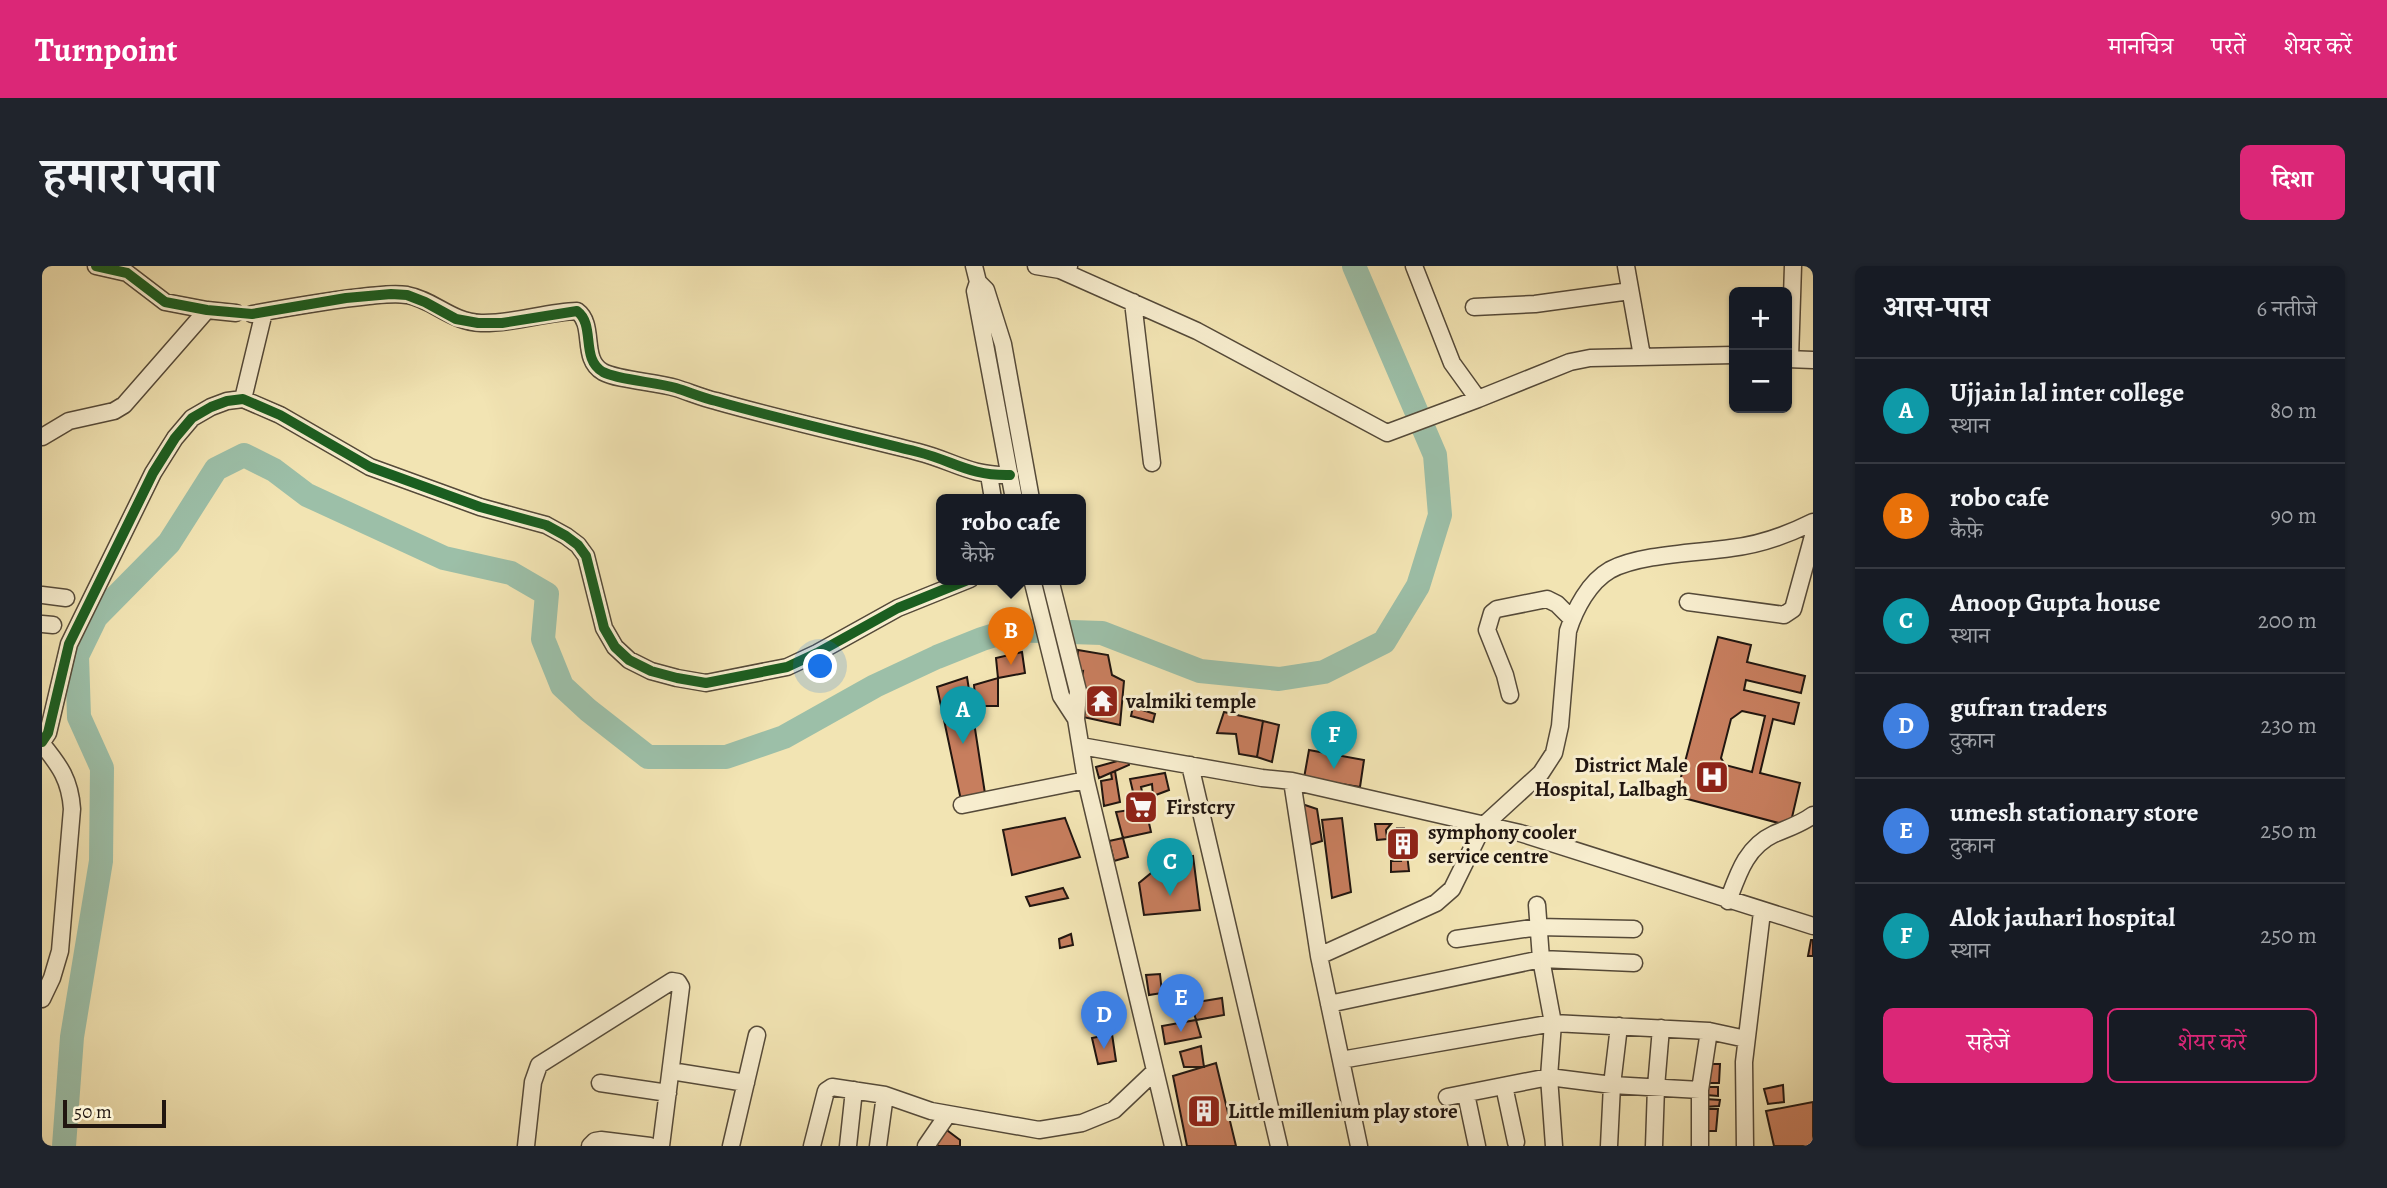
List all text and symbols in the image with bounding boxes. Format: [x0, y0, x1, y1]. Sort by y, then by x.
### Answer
text: Turnpoint [35, 27, 177, 72]
text: मानचित्र [2108, 30, 2173, 62]
text: परतें [2211, 30, 2246, 62]
text: शेयर करें [2284, 30, 2352, 62]
text: हमारा पता [42, 142, 217, 209]
button: दिशा [2240, 145, 2345, 220]
map controls [1729, 287, 1792, 413]
button: + [1729, 287, 1792, 350]
text: आस-पास [1883, 287, 1989, 327]
text: 6 नतीजे [2257, 293, 2317, 324]
button: − [1729, 350, 1792, 413]
text: Ujjain lal inter college [1950, 375, 2184, 410]
text: A [1899, 395, 1913, 426]
text: 80 m [2270, 395, 2317, 426]
text: स्थान [1950, 410, 1990, 441]
text: robo cafe [1950, 480, 2049, 515]
popup [936, 494, 1086, 585]
text: B [1899, 500, 1913, 531]
text: 90 m [2271, 500, 2317, 531]
text: robo cafe [961, 504, 1061, 539]
text: कैफ़े [1950, 515, 1983, 546]
text: कैफ़े [961, 539, 994, 570]
text: Anoop Gupta house [1950, 585, 2160, 620]
text: C [1899, 605, 1913, 636]
text: 200 m [2258, 605, 2317, 636]
pin: B [988, 607, 1034, 665]
text: स्थान [1950, 620, 1990, 651]
your location [803, 649, 837, 683]
temple icon: valmiki temple [1083, 682, 1121, 720]
pin: A [940, 686, 986, 744]
place label: valmiki temple [1125, 687, 1257, 715]
text: gufran traders [1950, 690, 2107, 725]
text: D [1898, 710, 1914, 741]
text: 230 m [2261, 710, 2317, 741]
pin: F [1311, 711, 1357, 769]
text: दुकान [1950, 725, 1994, 756]
place label: District Male Hospital, Lalbagh [1535, 751, 1688, 803]
hospital icon: District Male Hospital, Lalbagh [1693, 758, 1731, 796]
supermarket icon: Firstcry [1122, 788, 1160, 826]
place label: Firstcry [1166, 793, 1236, 821]
text: umesh stationary store [1950, 795, 2199, 830]
text: E [1899, 815, 1913, 846]
text: 250 m [2260, 815, 2317, 846]
place label: symphony cooler service centre [1428, 818, 1577, 870]
building icon: symphony cooler service centre [1384, 825, 1422, 863]
text: दुकान [1950, 830, 1994, 861]
pin: C [1147, 838, 1193, 896]
text: Alok jauhari hospital [1950, 900, 2175, 935]
text: F [1900, 920, 1912, 951]
text: 250 m [2260, 920, 2317, 951]
text: स्थान [1950, 935, 1990, 966]
pin: E [1158, 974, 1204, 1032]
pin: D [1081, 991, 1127, 1049]
button: सहेजें [1883, 1008, 2093, 1083]
button: शेयर करें [2107, 1008, 2317, 1083]
building icon: Little millenium play store [1185, 1092, 1223, 1130]
scale bar [63, 1097, 166, 1129]
place label: Little millenium play store [1228, 1097, 1458, 1125]
text: 50 m [74, 1099, 112, 1125]

